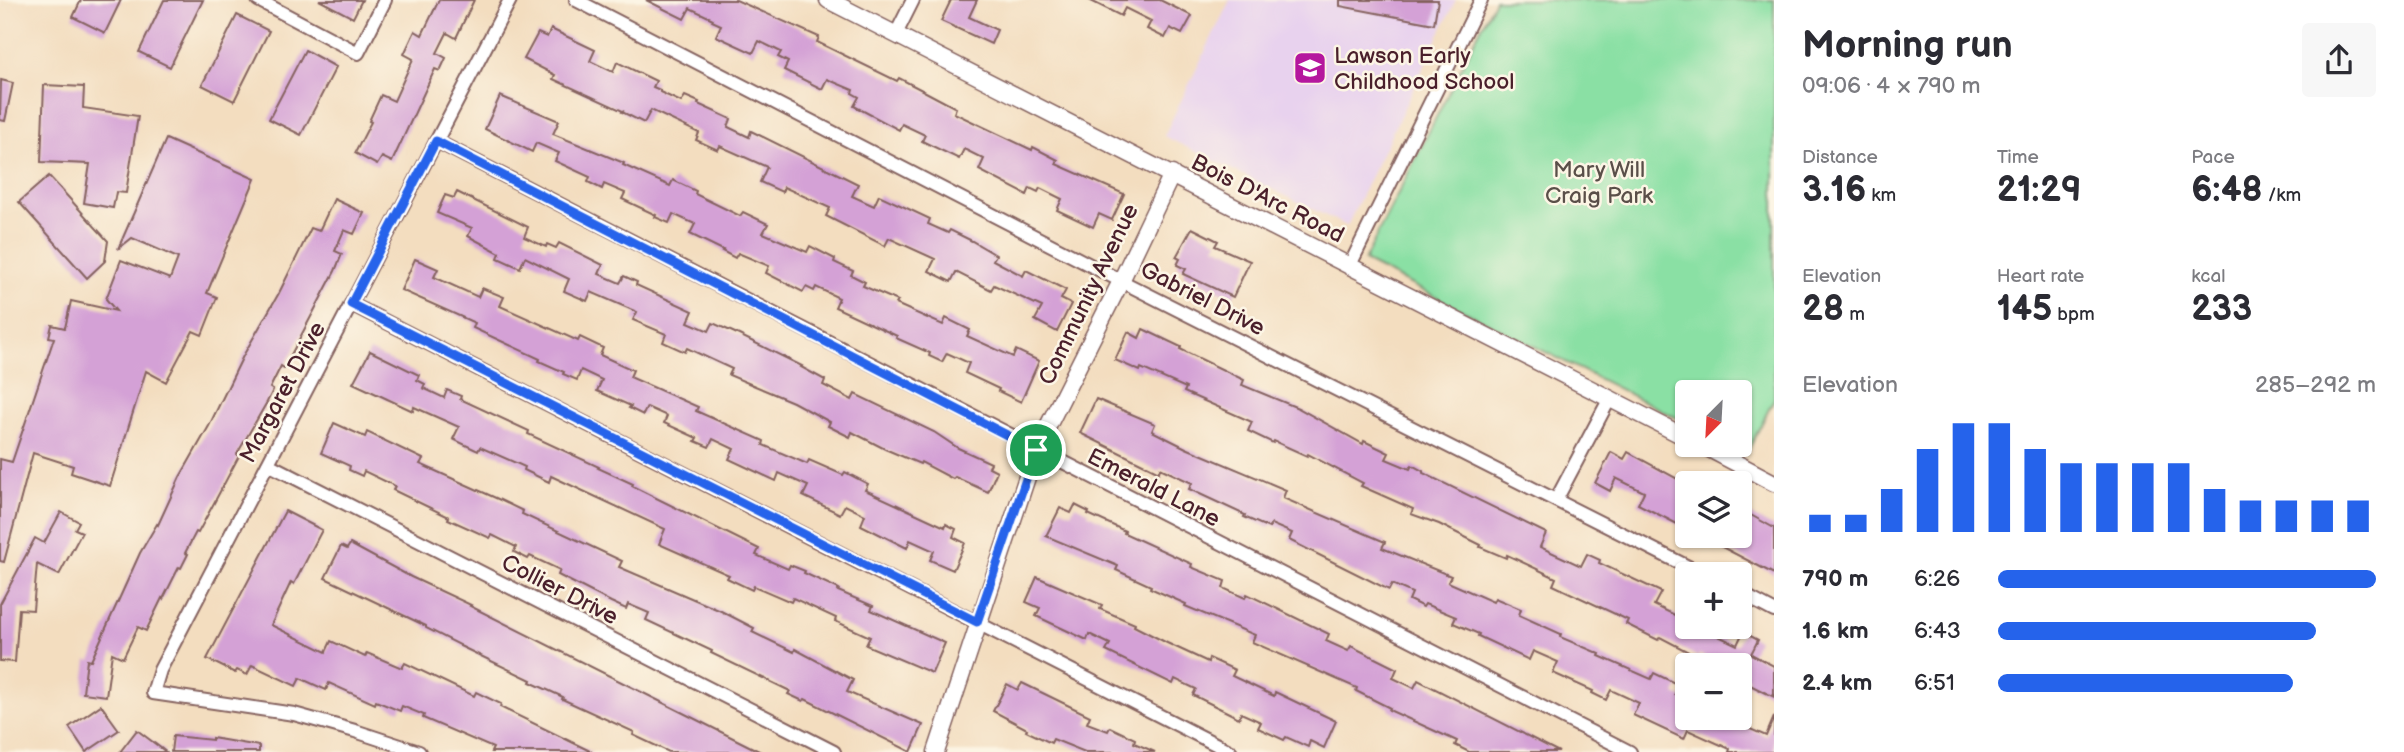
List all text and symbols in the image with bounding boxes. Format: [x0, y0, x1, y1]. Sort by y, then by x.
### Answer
text: Morning run [1802, 23, 2013, 68]
button: share [2302, 23, 2376, 97]
place label: Lawson Early Childhood School [1334, 42, 1515, 96]
school or university icon: Lawson Early Childhood School [1291, 49, 1329, 87]
text: 09:06 · 4 × 790 m [1802, 72, 1981, 100]
text: Distance [1802, 146, 1878, 169]
text: Time [1997, 146, 2039, 169]
text: Pace [2191, 146, 2235, 169]
street label: Bois D'Arc Road [1186, 148, 1349, 250]
park label: Mary Will Craig Park [1545, 156, 1654, 210]
text: 3.16 [1802, 169, 1866, 212]
text: 21:29 [1997, 169, 2082, 212]
text: 6:48 [2191, 169, 2263, 212]
text: km [1866, 184, 1896, 207]
text: /km [2263, 184, 2301, 207]
street label: Community Avenue [1033, 199, 1145, 390]
street label: Gabriel Drive [1136, 256, 1269, 342]
text: Elevation [1802, 265, 1881, 288]
text: Heart rate [1997, 265, 2084, 288]
text: kcal [2191, 265, 2225, 288]
text: 28 [1802, 288, 1844, 331]
text: 145 [1997, 288, 2052, 331]
text: 233 [2191, 288, 2252, 331]
text: m [1844, 303, 1865, 326]
text: bpm [2052, 303, 2095, 326]
street label: Margaret Drive [234, 317, 332, 468]
text: Elevation [1802, 371, 1898, 399]
text: 285–292 m [2255, 371, 2376, 399]
north arrow [1675, 380, 1752, 457]
map controls [1675, 380, 1752, 730]
pin [1006, 420, 1066, 480]
icon: arrive [1017, 431, 1055, 469]
street label: Emerald Lane [1083, 442, 1225, 533]
button: layers [1675, 471, 1752, 548]
street label: Collier Drive [496, 549, 623, 631]
button: + [1675, 562, 1752, 639]
text: 790 m [1802, 565, 1868, 593]
text: 6:26 [1914, 565, 1960, 593]
text: 1.6 km [1802, 617, 1869, 645]
text: 6:43 [1914, 617, 1961, 645]
button: − [1675, 653, 1752, 730]
text: 2.4 km [1802, 669, 1872, 697]
text: 6:51 [1914, 669, 1955, 697]

